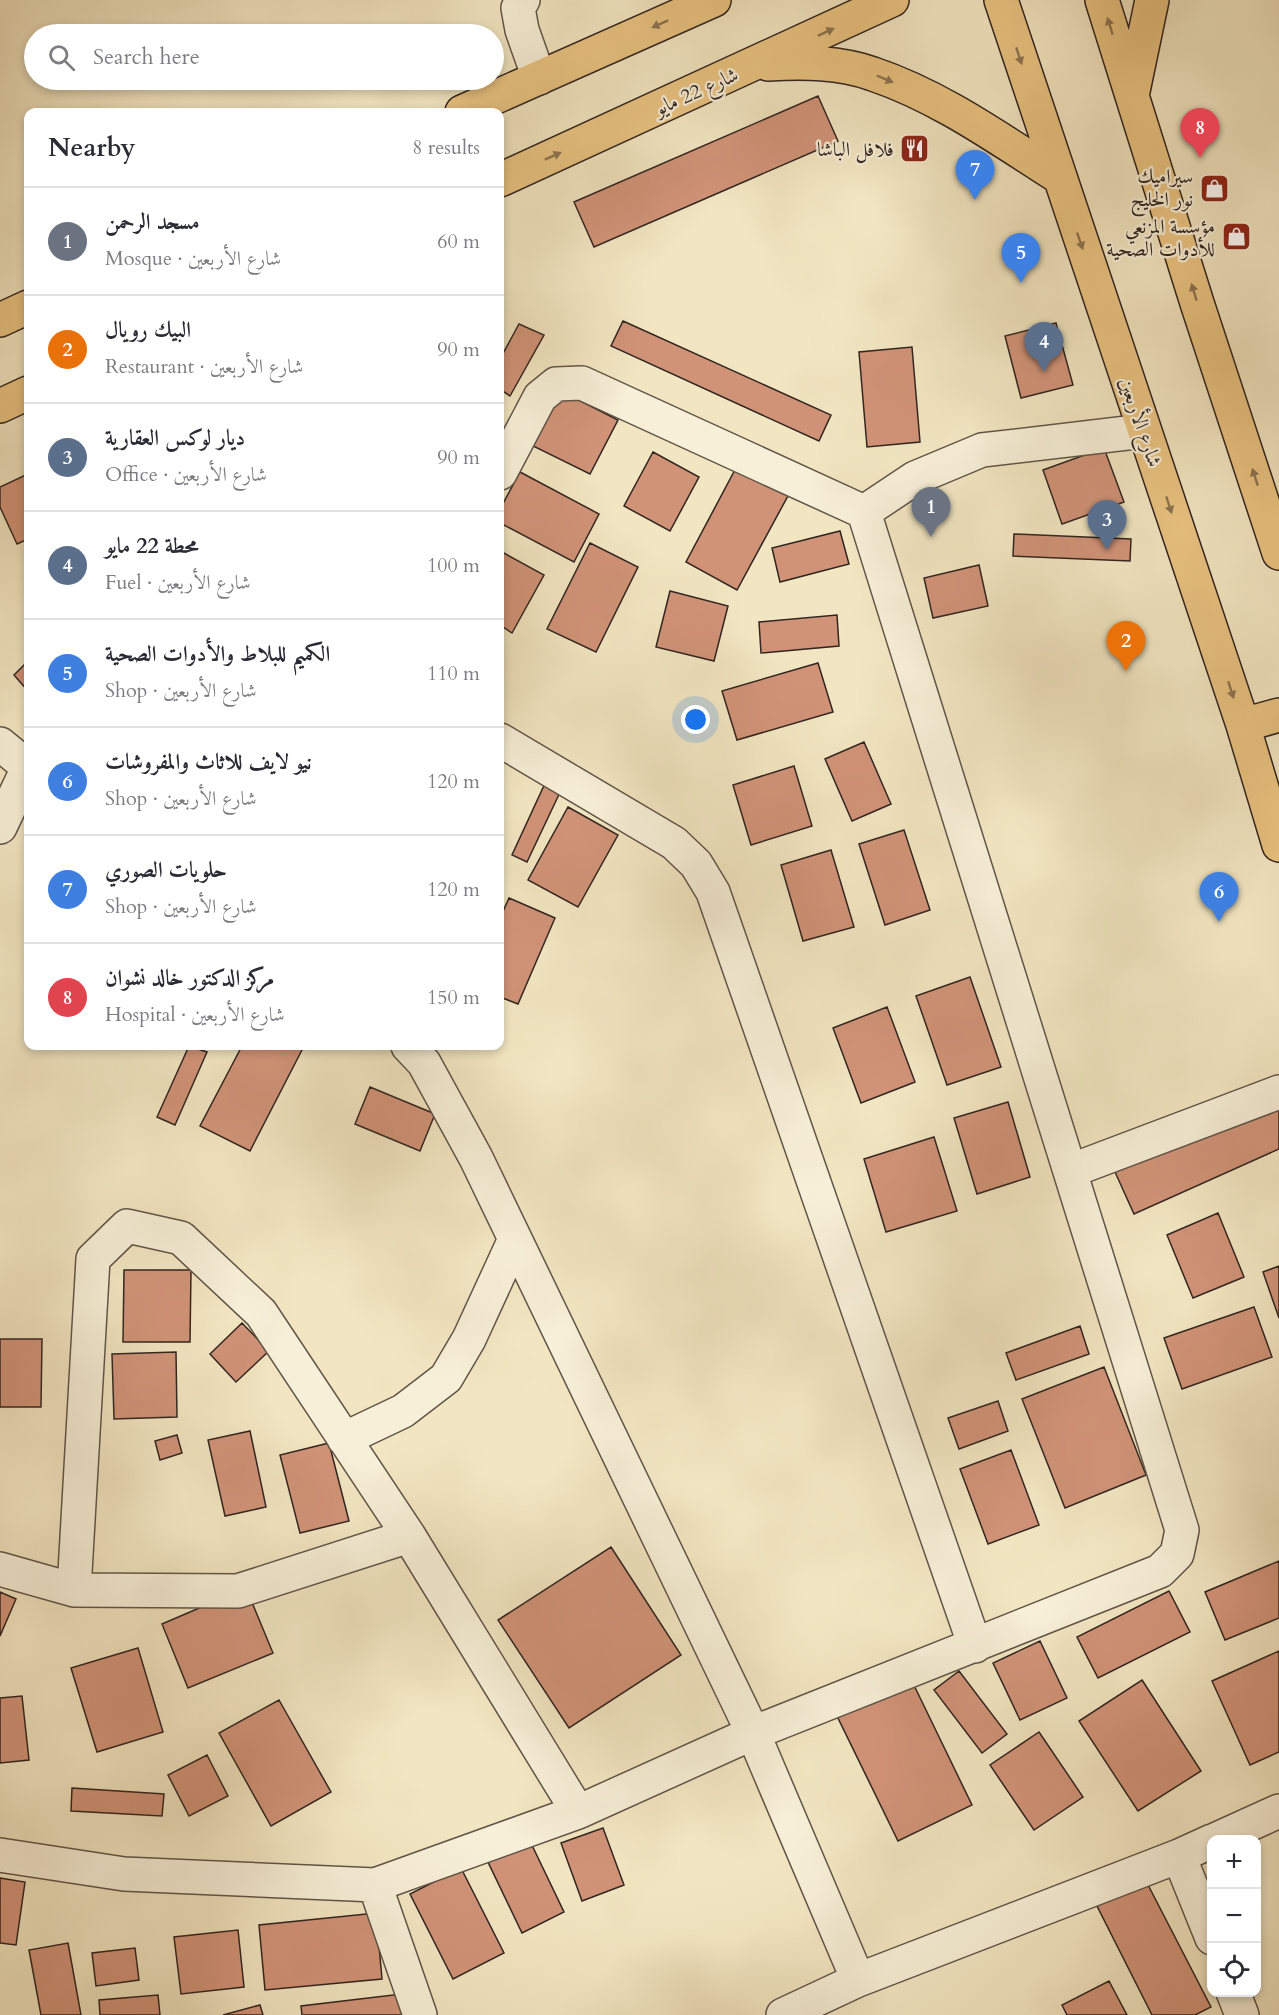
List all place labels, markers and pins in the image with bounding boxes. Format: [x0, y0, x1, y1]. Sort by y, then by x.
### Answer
pin: 8 [1180, 108, 1220, 158]
restaurant icon: فلافل الباشا [899, 133, 931, 165]
place label: فلافل الباشا [817, 136, 894, 164]
pin: 7 [956, 150, 994, 200]
place label: سيراميك نور الخليج [1130, 163, 1193, 217]
shop icon: سيراميك نور الخليج [1198, 172, 1230, 204]
place label: مؤسسة المزنعي للأدوات الصحية [1106, 213, 1215, 263]
shop icon: مؤسسة المزنعي للأدوات الصحية [1220, 221, 1252, 253]
pin: 5 [1002, 234, 1040, 283]
pin: 4 [1024, 322, 1064, 372]
pin: 1 [912, 488, 950, 537]
pin: 3 [1088, 500, 1126, 550]
pin: 2 [1106, 622, 1146, 671]
pin: 6 [1200, 872, 1238, 922]

